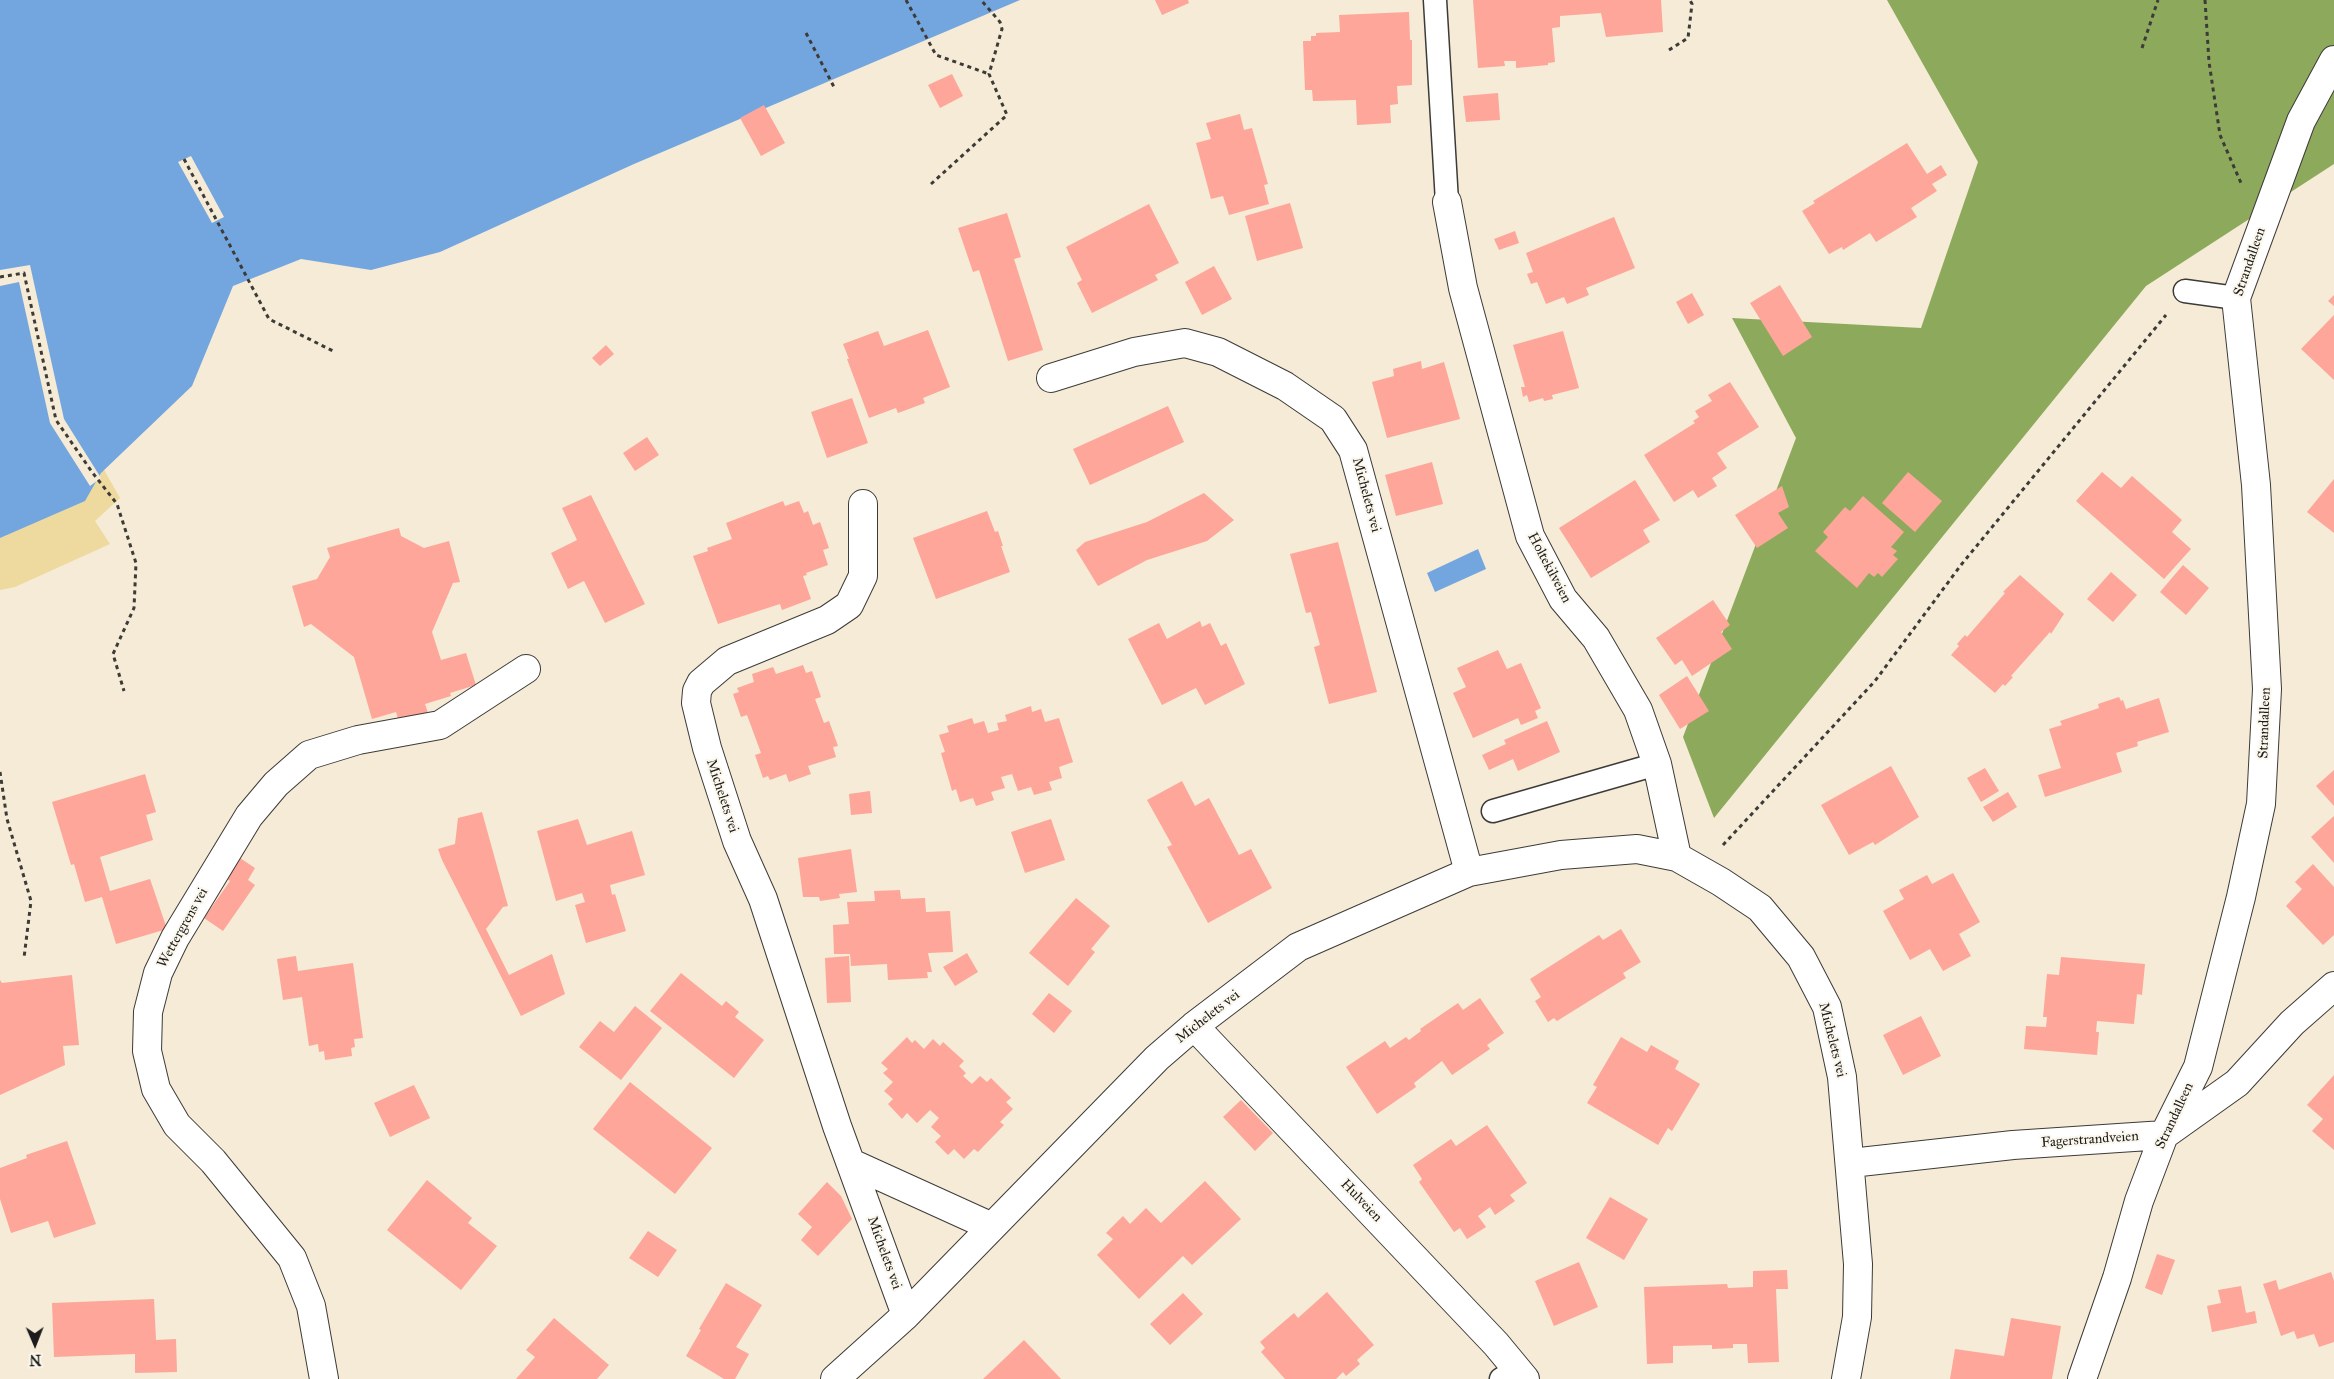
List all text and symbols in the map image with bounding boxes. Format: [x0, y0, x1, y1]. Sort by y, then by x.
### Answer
street label: Strandalleen [2230, 225, 2270, 299]
street label: Michelets vei [1348, 456, 1384, 534]
street label: Holtekilveien [1523, 530, 1575, 606]
street label: Strandalleen [2255, 687, 2275, 759]
street label: Michelets vei [702, 757, 742, 835]
street label: Wettergrens vei [154, 885, 212, 971]
street label: Michelets vei [1173, 987, 1243, 1047]
street label: Michelets vei [1815, 1001, 1849, 1079]
street label: Strandalleen [2152, 1080, 2198, 1152]
street label: Fagerstrandveien [2041, 1128, 2139, 1152]
street label: Hulveien [1337, 1176, 1385, 1226]
street label: Michelets vei [863, 1214, 905, 1292]
north arrow [10, 1319, 60, 1369]
text: N [29, 1351, 41, 1368]

